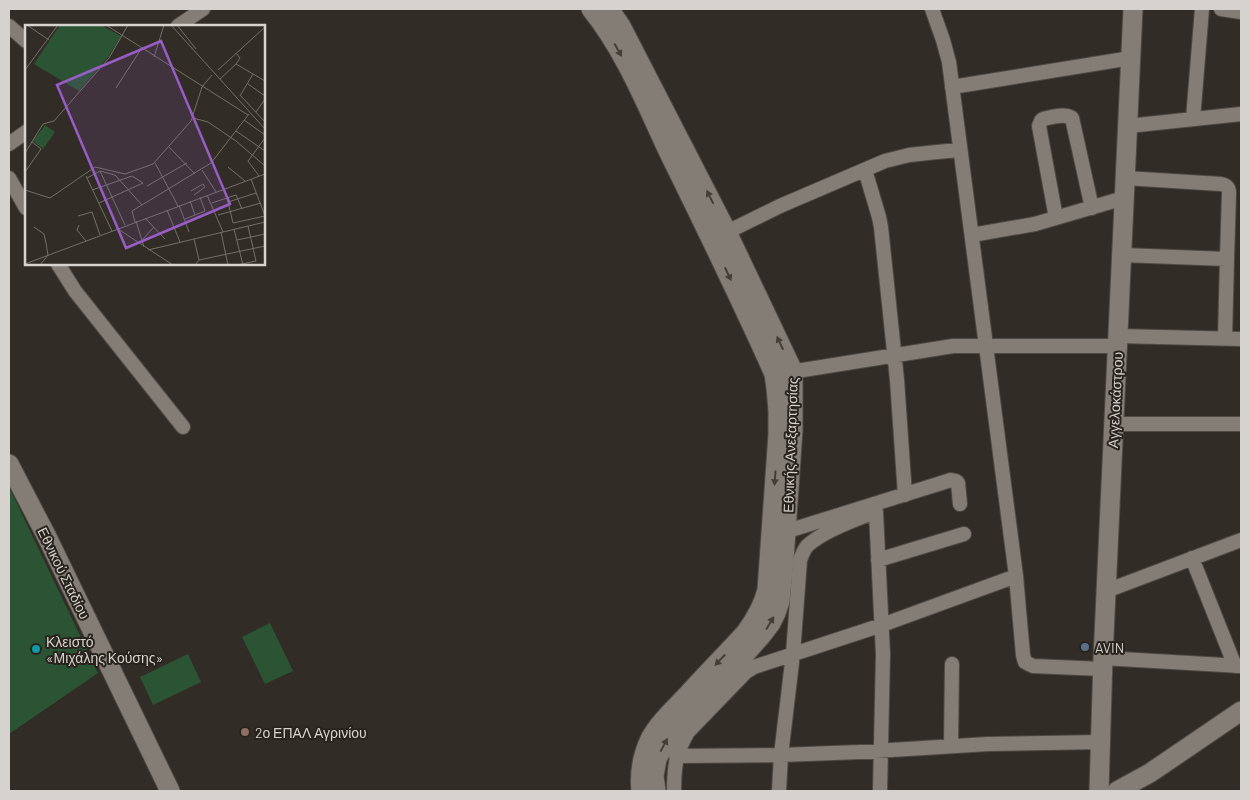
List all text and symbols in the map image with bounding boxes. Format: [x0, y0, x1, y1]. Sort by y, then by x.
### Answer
inset map [25, 25, 265, 265]
one-way arrow [613, 43, 622, 56]
one-way arrow [706, 190, 714, 204]
one-way arrow [724, 267, 732, 281]
one-way arrow [776, 336, 785, 351]
street label: Αγγελοκάστρου [1104, 351, 1126, 449]
street label: Εθνικής Ανεξαρτησίας [779, 377, 801, 513]
one-way arrow [770, 471, 778, 487]
street label: Εθνικού Σταδίου [34, 524, 94, 622]
one-way arrow [766, 616, 775, 629]
place label: Κλειστό «Μιχάλης Κούσης» [46, 633, 163, 666]
place label: AVIN [1095, 639, 1124, 656]
marker: AVIN [1079, 641, 1091, 653]
marker: Κλειστό «Μιχάλης Κούσης» [30, 643, 42, 655]
one-way arrow [714, 654, 726, 666]
place label: 2ο ΕΠΑΛ Αγρινίου [255, 724, 367, 741]
marker: 2ο ΕΠΑΛ Αγρινίου [239, 726, 251, 738]
one-way arrow [660, 737, 668, 752]

